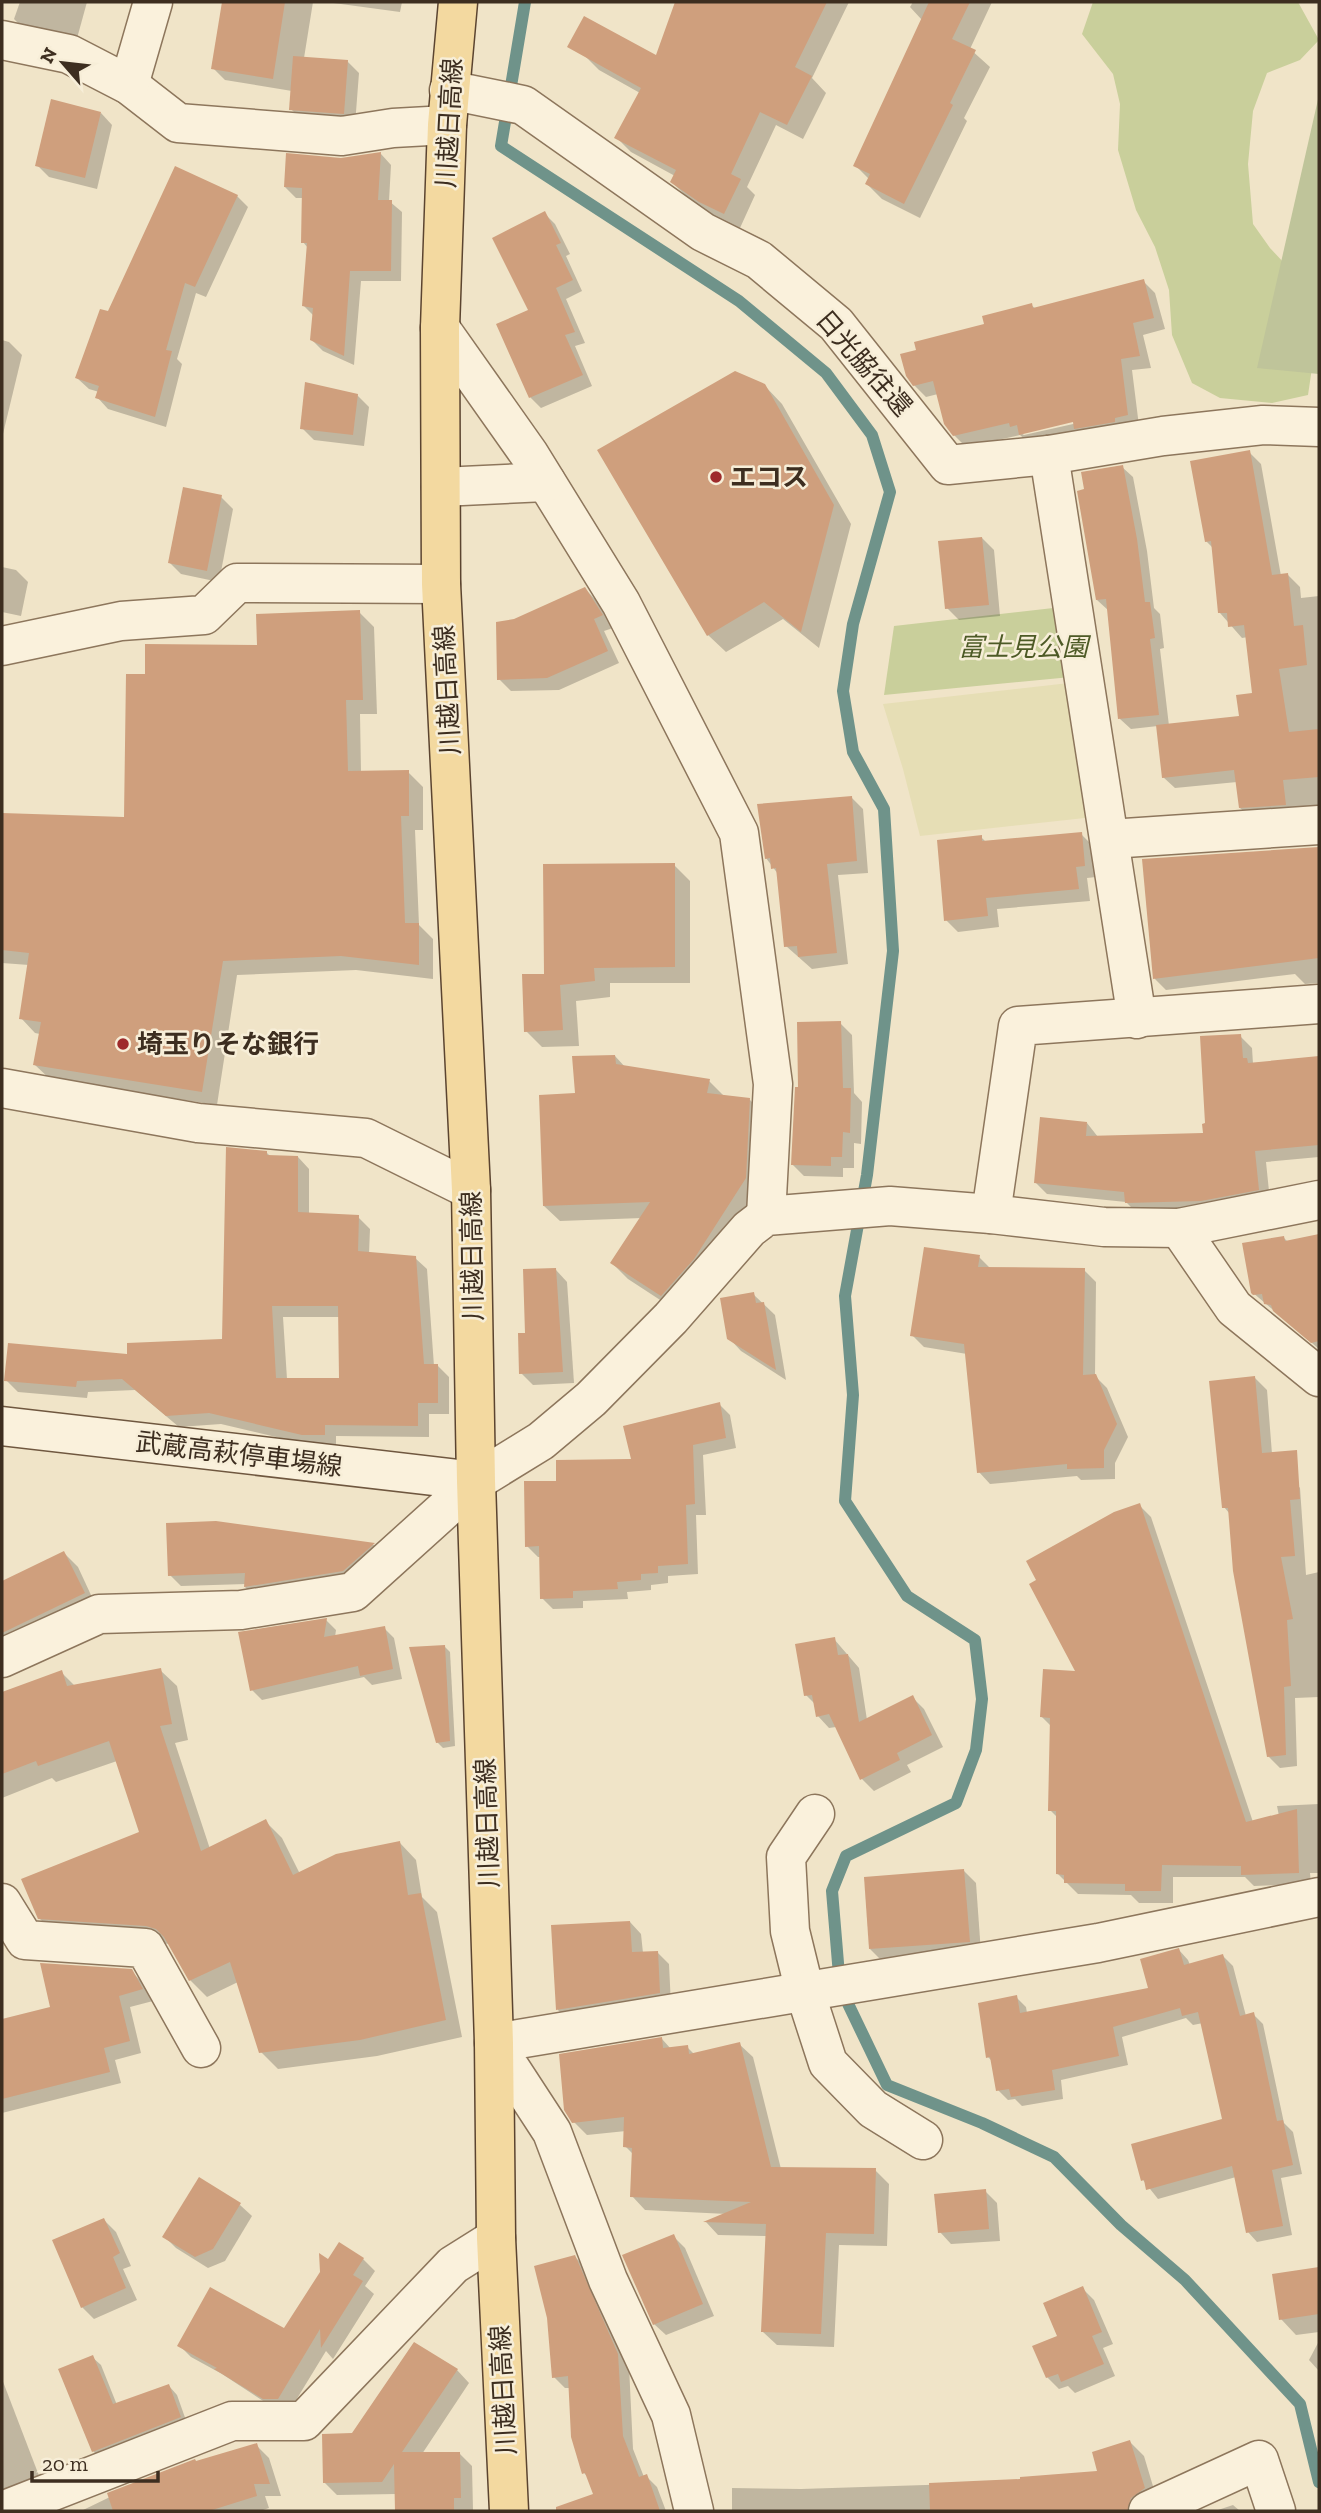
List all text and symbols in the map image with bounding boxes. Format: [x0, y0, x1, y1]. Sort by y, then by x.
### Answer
north arrow [28, 28, 98, 98]
text: N [35, 43, 62, 67]
street label: 川越日高線 [430, 57, 468, 189]
street label: 日光脇往還 [809, 303, 919, 423]
place label: エコス [730, 461, 808, 493]
marker: エコス [708, 469, 724, 485]
street label: 川越日高線 [428, 624, 466, 756]
park label: 富士見公園 [958, 631, 1092, 663]
place label: 埼玉りそな銀行 [137, 1028, 319, 1060]
marker: 埼玉りそな銀行 [115, 1036, 131, 1052]
street label: 川越日高線 [455, 1191, 489, 1321]
street label: 武蔵高萩停車場線 [134, 1425, 344, 1483]
street label: 川越日高線 [469, 1757, 505, 1889]
street label: 川越日高線 [484, 2324, 522, 2456]
scale bar [32, 2440, 158, 2484]
text: 20 m [42, 2451, 88, 2476]

